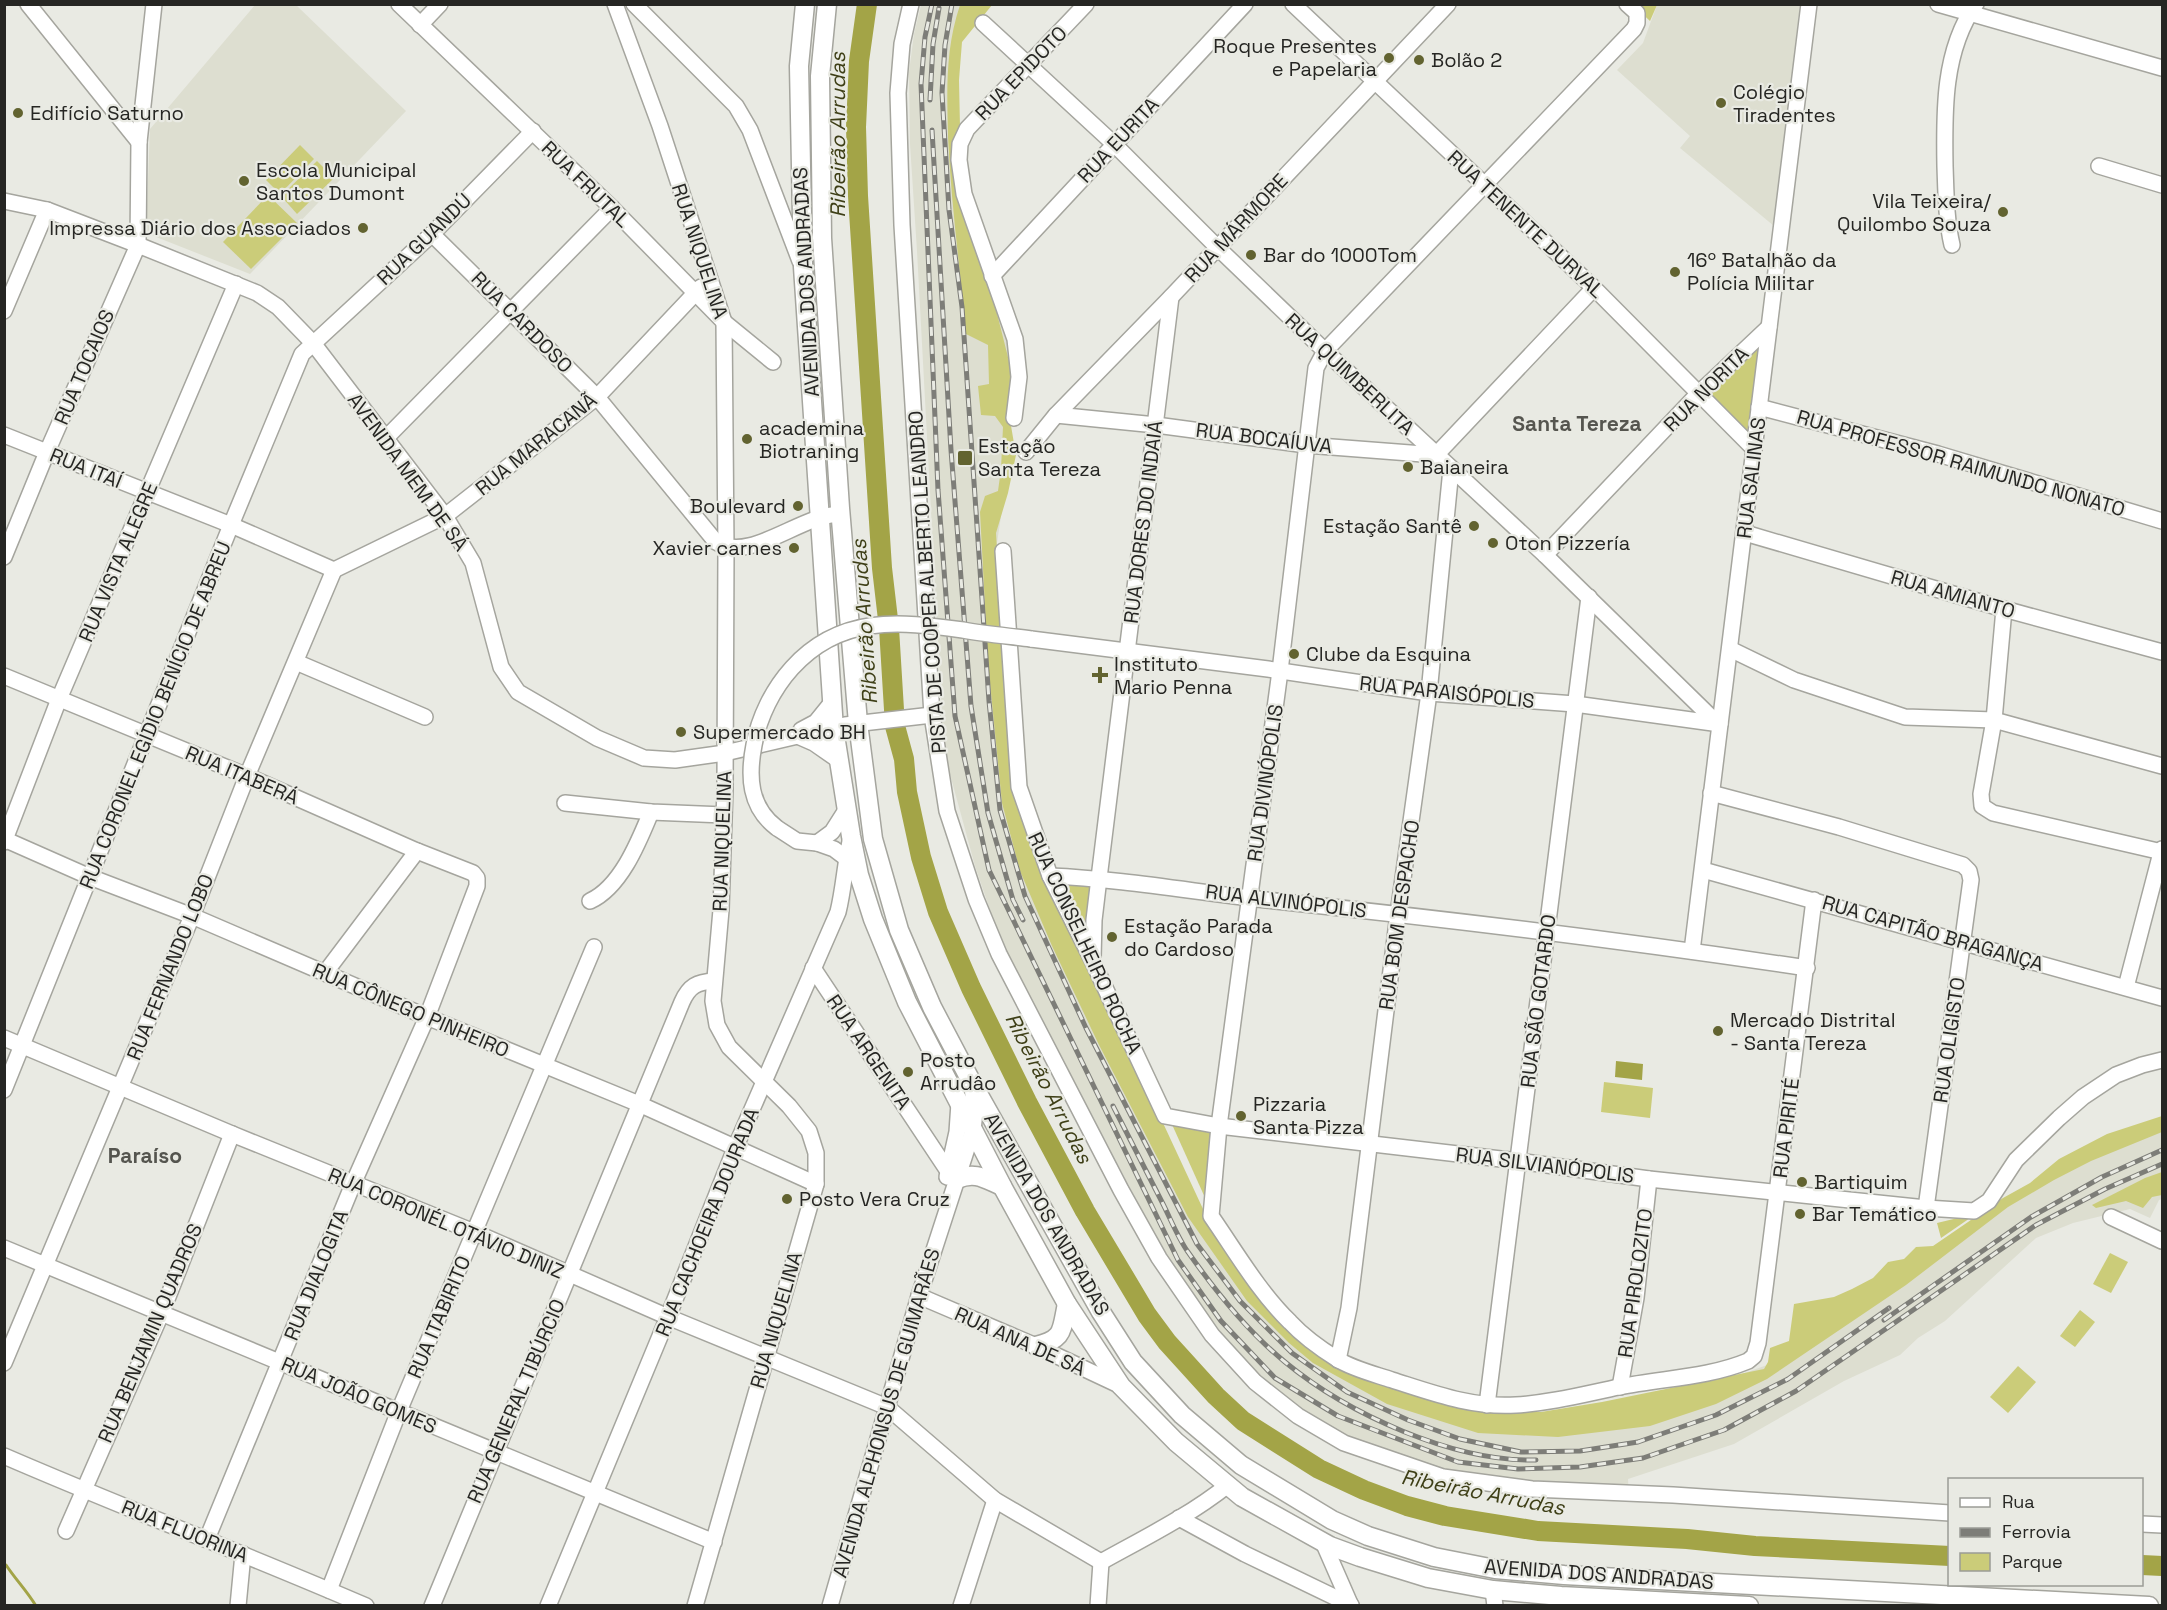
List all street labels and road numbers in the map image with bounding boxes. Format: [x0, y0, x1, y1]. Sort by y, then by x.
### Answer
street label: RUA EPIDOTO [969, 20, 1073, 126]
street label: RUA EURITA [1072, 91, 1165, 188]
street label: RUA FRUTAL [536, 135, 636, 233]
street label: RUA TENENTE DURVAL [1442, 144, 1610, 304]
street label: AVENIDA DOS ANDRADAS [787, 167, 825, 397]
street label: RUA MÁRMORE [1179, 168, 1293, 288]
street label: RUA NIQUELINA [666, 180, 734, 322]
street label: RUA GUANDÚ [371, 187, 477, 291]
street label: RUA CARDOSO [466, 266, 578, 378]
street label: RUA TOCAIOS [48, 305, 120, 429]
street label: RUA QUIMBERLITA [1280, 307, 1421, 441]
street label: RUA NORITA [1658, 341, 1754, 437]
street label: RUA MARACANÃ [470, 387, 602, 501]
street label: AVENIDA MEM DE SÁ [342, 388, 474, 557]
street label: RUA PROFESSOR RAIMUNDO NONATO [1794, 404, 2128, 522]
street label: PISTA DE COOPER ALBERTO LEANDRO [902, 410, 952, 754]
street label: RUA SALINAS [1731, 416, 1771, 540]
street label: RUA BOCAÍUVA [1194, 417, 1334, 459]
street label: RUA DORES DO INDAIÁ [1118, 419, 1168, 625]
street label: RUA ITAÍ [46, 442, 126, 494]
street label: RUA VISTA ALEGRE [73, 478, 163, 646]
street label: RUA CORONEL EGÍDIO BENÍCIO DE ABREU [73, 537, 237, 893]
street label: RUA AMIANTO [1888, 564, 2018, 624]
street label: RUA PARAISÓPOLIS [1358, 670, 1536, 714]
street label: RUA DIVINÓPOLIS [1241, 703, 1289, 863]
street label: RUA ITABERÁ [181, 739, 303, 811]
street label: RUA NIQUELINA [707, 770, 737, 912]
street label: RUA BOM DESPACHO [1373, 818, 1425, 1012]
street label: RUA CONSELHEIRO ROCHA [1022, 828, 1148, 1059]
street label: RUA FERNANDO LOBO [121, 870, 219, 1064]
street label: RUA ALVINÓPOLIS [1204, 878, 1368, 924]
street label: RUA CAPITÃO BRAGANÇA [1819, 889, 2047, 977]
street label: RUA SÃO GOTARDO [1514, 913, 1562, 1089]
street label: RUA CÔNEGO PINHEIRO [309, 957, 513, 1063]
street label: RUA OLIGISTO [1927, 976, 1971, 1104]
street label: RUA ARGENITA [821, 989, 917, 1115]
street label: RUA PIRITÉ [1767, 1077, 1805, 1179]
street label: RUA CACHOEIRA DOURADA [649, 1103, 765, 1340]
street label: AVENIDA DOS ANDRADAS [978, 1108, 1116, 1320]
street label: RUA SILVIANÓPOLIS [1454, 1141, 1636, 1189]
street label: RUA CORONÉL OTÁVIO DINIZ [324, 1161, 568, 1285]
street label: RUA DIALOGITA [278, 1205, 354, 1344]
street label: RUA PIROLOZITO [1612, 1207, 1658, 1359]
street label: RUA BENJAMIN QUADROS [92, 1219, 208, 1447]
street label: AVENIDA ALPHONSUS DE GUIMARÃES [826, 1245, 946, 1581]
street label: RUA NIQUELINA [744, 1248, 808, 1391]
street label: RUA ITABIRITO [401, 1252, 477, 1382]
street label: RUA GENERAL TIBÚRCIO [461, 1295, 571, 1507]
street label: RUA ANA DE SÁ [950, 1301, 1090, 1382]
street label: RUA JOÃO GOMES [277, 1351, 441, 1439]
street label: RUA FLUORINA [118, 1494, 253, 1568]
street label: AVENIDA DOS ANDRADAS [1483, 1553, 1715, 1595]

